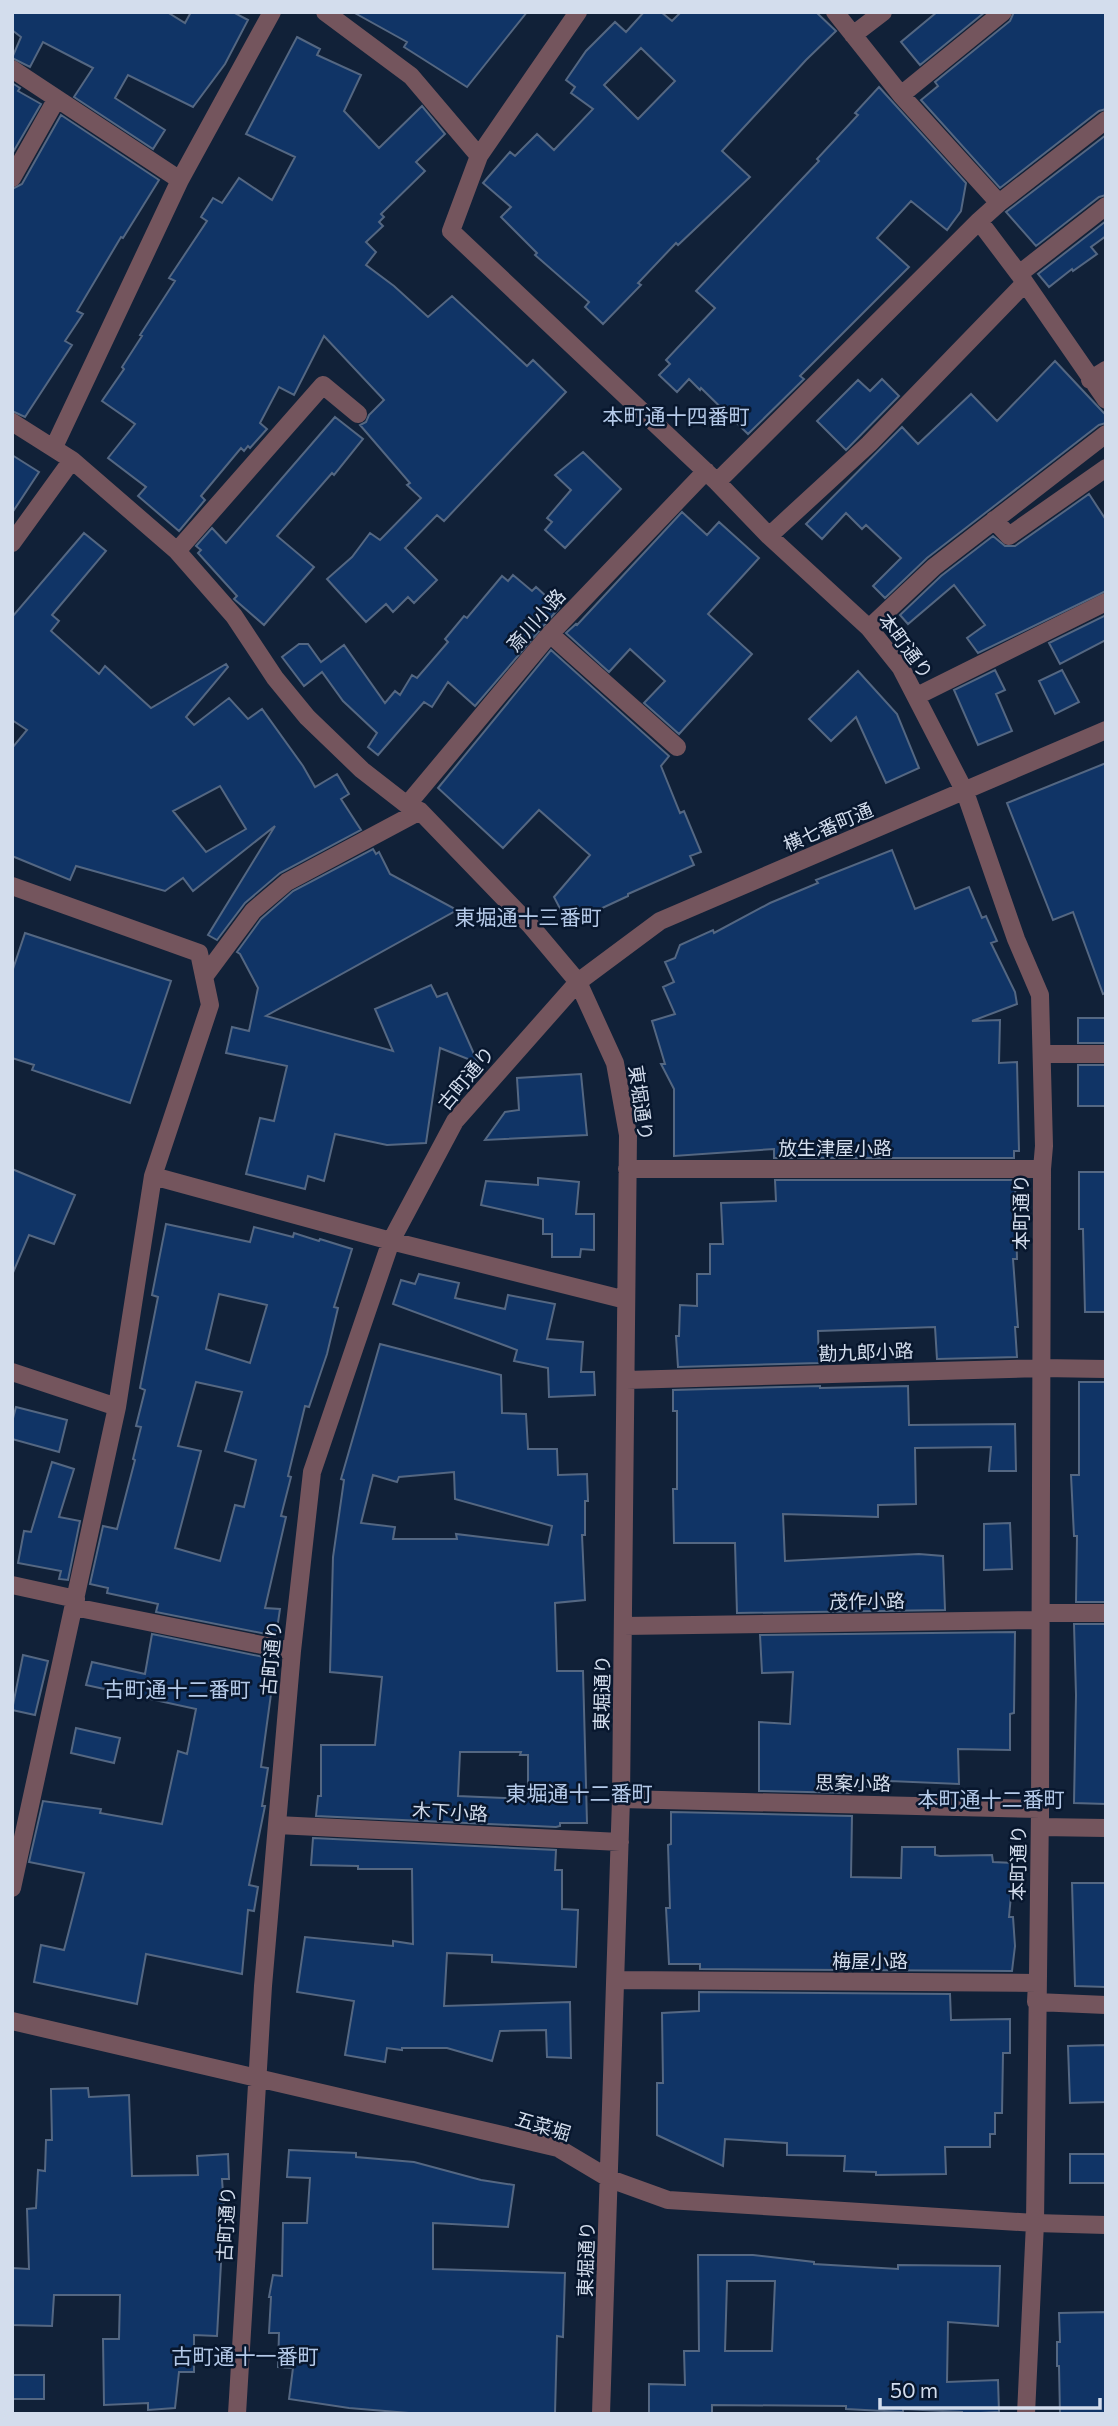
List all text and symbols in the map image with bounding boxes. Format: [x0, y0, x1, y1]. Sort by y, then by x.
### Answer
district label: 本町通十四番町 [603, 403, 750, 428]
street label: 斎川小路 [502, 584, 570, 656]
street label: 本町通り [874, 608, 938, 683]
street label: 横七番町通 [780, 797, 876, 856]
district label: 東堀通十三番町 [455, 904, 602, 929]
street label: 古町通り [432, 1041, 499, 1114]
street label: 東堀通り [625, 1064, 658, 1142]
street label: 放生津屋小路 [778, 1136, 892, 1159]
street label: 本町通り [1009, 1174, 1032, 1250]
street label: 勘九郎小路 [818, 1338, 914, 1365]
street label: 茂作小路 [829, 1588, 905, 1613]
street label: 古町通り [256, 1619, 285, 1697]
street label: 東堀通り [589, 1655, 614, 1731]
district label: 古町通十二番町 [104, 1676, 251, 1701]
street label: 思案小路 [815, 1770, 891, 1795]
district label: 東堀通十二番町 [506, 1780, 653, 1805]
district label: 本町通十二番町 [918, 1786, 1065, 1811]
street label: 木下小路 [411, 1798, 489, 1825]
street label: 本町通り [1005, 1825, 1030, 1901]
street label: 梅屋小路 [832, 1949, 908, 1972]
street label: 五菜堀 [513, 2106, 574, 2145]
street label: 古町通り [212, 2185, 239, 2263]
street label: 東堀通り [573, 2221, 598, 2297]
district label: 古町通十一番町 [172, 2343, 319, 2368]
scale bar [880, 2366, 1100, 2410]
text: 50 m [890, 2377, 938, 2402]

